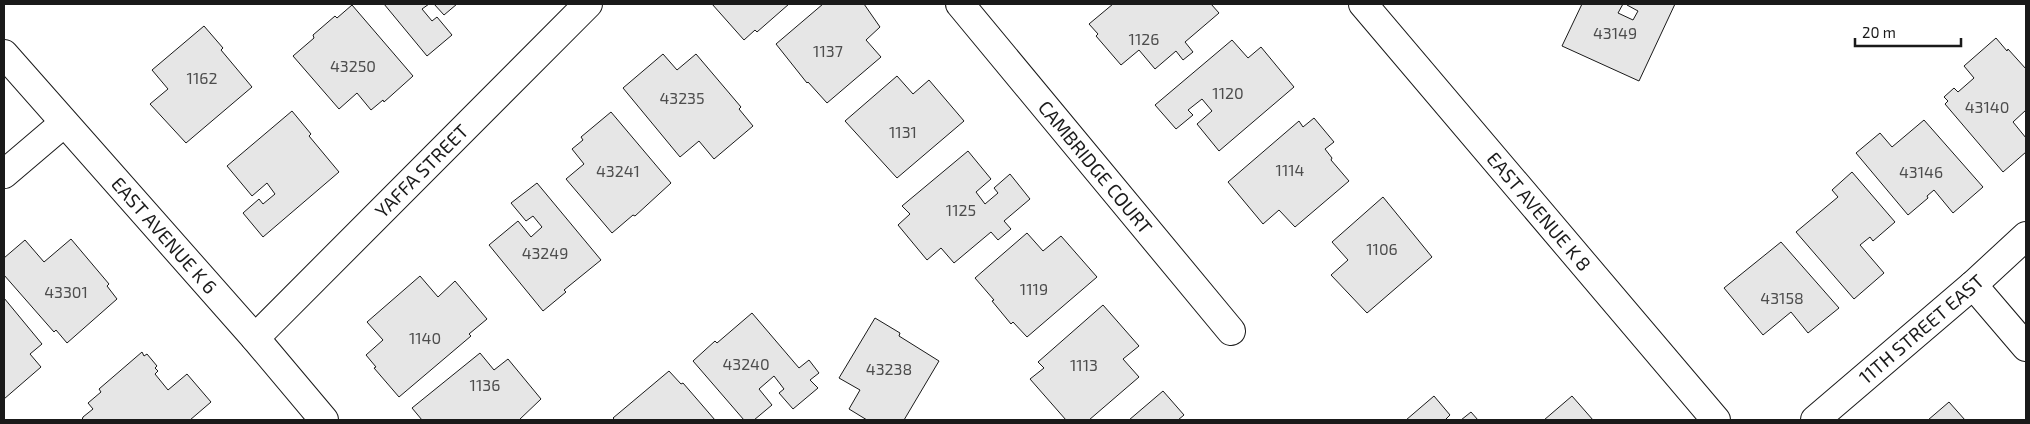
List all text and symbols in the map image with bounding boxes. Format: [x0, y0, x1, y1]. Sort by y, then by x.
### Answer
scale bar [1855, 15, 1961, 47]
house number: 43149 [1593, 23, 1637, 42]
text: 20 m [1862, 23, 1896, 41]
house number: 1126 [1129, 29, 1159, 48]
house number: 1137 [813, 41, 843, 60]
house number: 43250 [330, 56, 376, 75]
house number: 1162 [187, 68, 217, 87]
house number: 1120 [1212, 83, 1244, 102]
house number: 43235 [659, 88, 705, 107]
street label: CAMBRIDGE COURT [1034, 96, 1157, 238]
house number: 43140 [1965, 97, 2009, 116]
street label: YAFFA STREET [370, 119, 473, 222]
house number: 1131 [889, 122, 917, 141]
street label: EAST AVENUE K 8 [1482, 147, 1596, 275]
house number: 1114 [1276, 160, 1305, 179]
house number: 43241 [596, 161, 640, 180]
house number: 43146 [1899, 162, 1943, 181]
street label: EAST AVENUE K 6 [107, 172, 222, 298]
house number: 1125 [946, 200, 976, 219]
house number: 1106 [1366, 239, 1398, 258]
house number: 43249 [522, 243, 568, 262]
street label: 11TH STREET EAST [1854, 269, 1988, 388]
house number: 1119 [1020, 279, 1048, 298]
house number: 43301 [44, 282, 88, 301]
house number: 43158 [1760, 288, 1804, 307]
house number: 1140 [409, 328, 441, 347]
house number: 43240 [722, 354, 770, 373]
house number: 1113 [1070, 355, 1098, 374]
house number: 43238 [866, 359, 912, 378]
house number: 1136 [470, 375, 500, 394]

